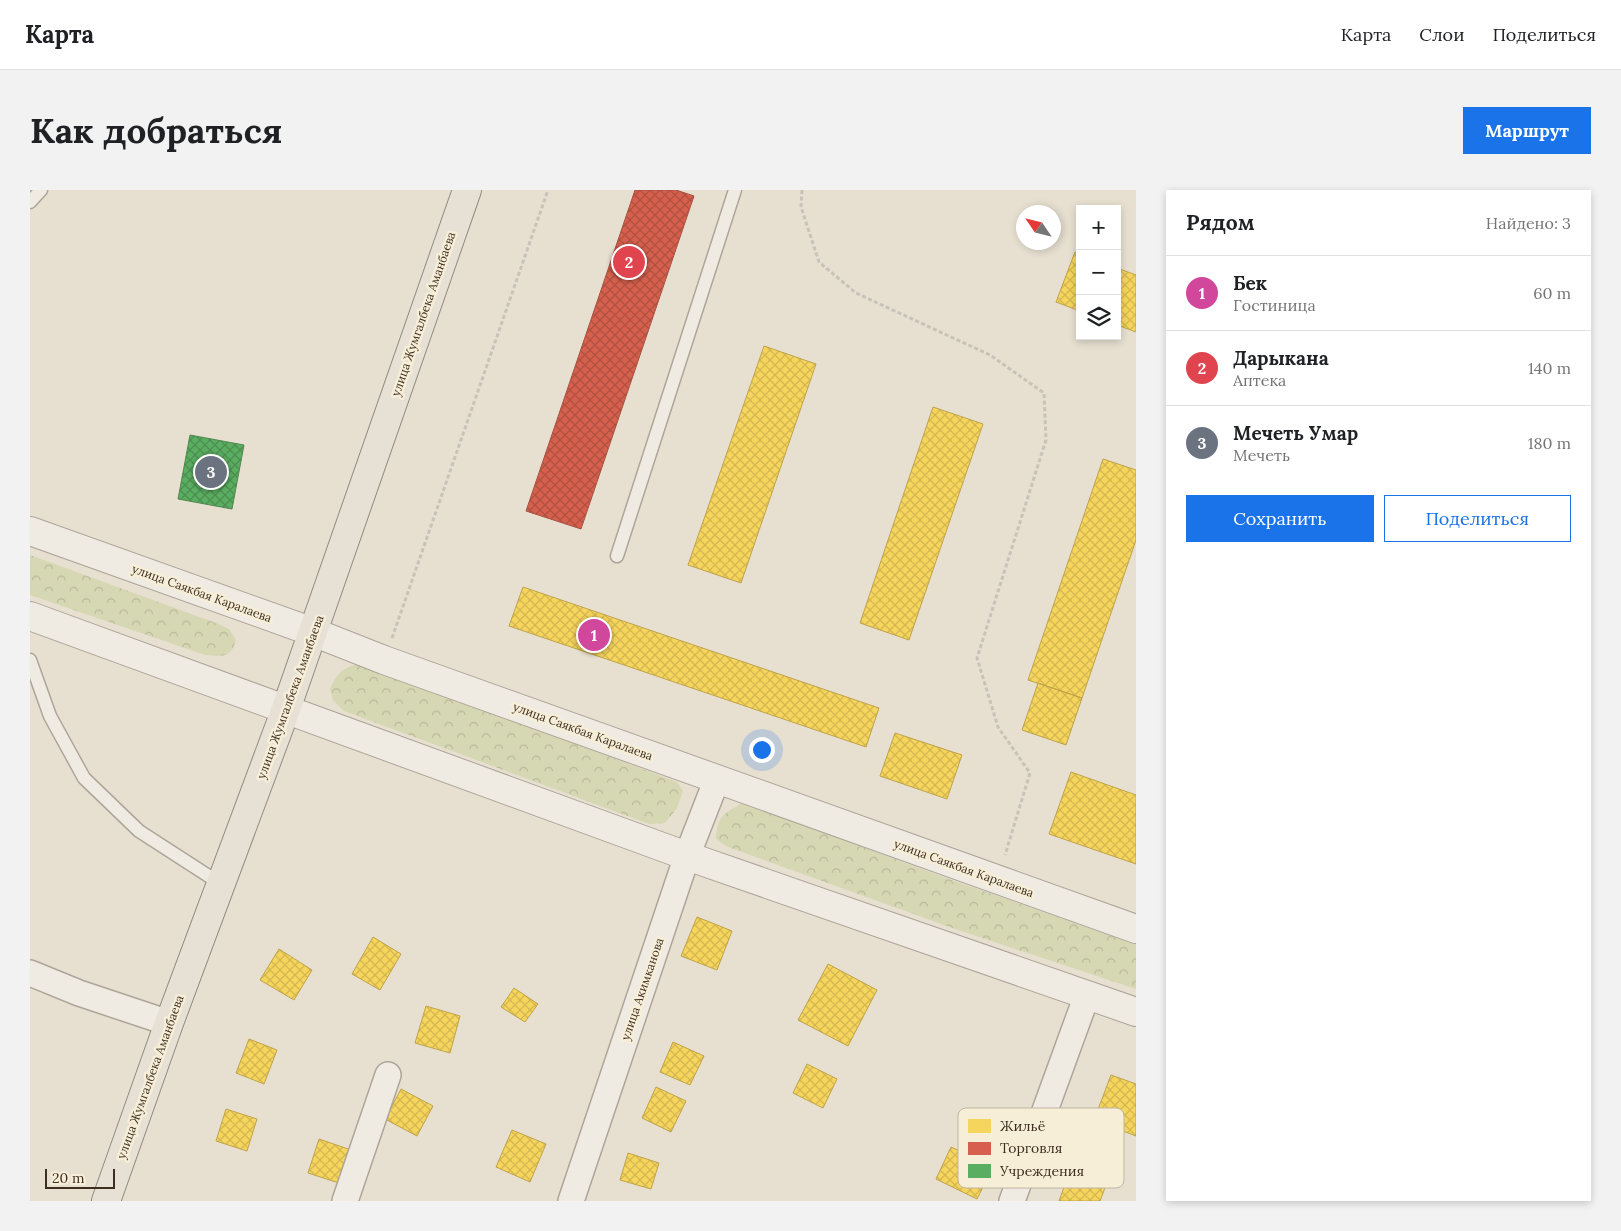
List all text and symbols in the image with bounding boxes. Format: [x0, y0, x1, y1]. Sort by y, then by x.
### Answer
text: Карта [25, 19, 94, 50]
text: Карта [1341, 23, 1391, 46]
text: Слои [1419, 23, 1464, 46]
text: Поделиться [1492, 23, 1596, 46]
button: Маршрут [1463, 107, 1591, 154]
text: Как добраться [30, 108, 283, 153]
north arrow [1016, 205, 1061, 250]
map controls [1076, 205, 1121, 340]
button: + [1076, 205, 1121, 250]
text: Рядом [1186, 209, 1255, 236]
text: Найдено: 3 [1486, 213, 1571, 233]
street label: улица Жумгалбека Аманбаева [388, 230, 458, 398]
pin: 2 [613, 243, 645, 281]
button: − [1076, 250, 1121, 295]
text: Бек [1233, 271, 1267, 295]
text: 1 [1199, 283, 1205, 303]
text: 60 m [1533, 283, 1571, 303]
button: layers [1076, 295, 1121, 340]
text: Гостиница [1233, 295, 1316, 315]
text: Дарыкана [1233, 346, 1329, 370]
text: 2 [1198, 358, 1206, 378]
text: 140 m [1528, 358, 1571, 378]
text: Аптека [1233, 370, 1286, 390]
text: Мечеть Умар [1233, 421, 1358, 445]
text: 3 [1198, 433, 1206, 453]
text: 180 m [1528, 433, 1571, 453]
text: Мечеть [1233, 445, 1290, 465]
pin: 3 [195, 453, 227, 491]
button: Сохранить [1186, 495, 1374, 542]
button: Поделиться [1384, 495, 1571, 542]
street label: улица Саякбая Каралаева [130, 561, 274, 625]
street label: улица Жумгалбека Аманбаева [253, 613, 327, 781]
pin: 1 [578, 616, 610, 654]
street label: улица Саякбая Каралаева [511, 699, 655, 763]
your location [749, 737, 775, 763]
street label: улица Саякбая Каралаева [892, 836, 1036, 900]
street label: улица Акимканова [617, 936, 667, 1042]
street label: улица Жумгалбека Аманбаева [113, 993, 187, 1161]
legend [958, 1108, 1124, 1188]
text: Жильё [1000, 1117, 1046, 1135]
text: Торговля [1000, 1139, 1062, 1157]
text: Учреждения [999, 1162, 1084, 1180]
scale bar [45, 1166, 115, 1189]
text: 20 m [52, 1169, 84, 1187]

